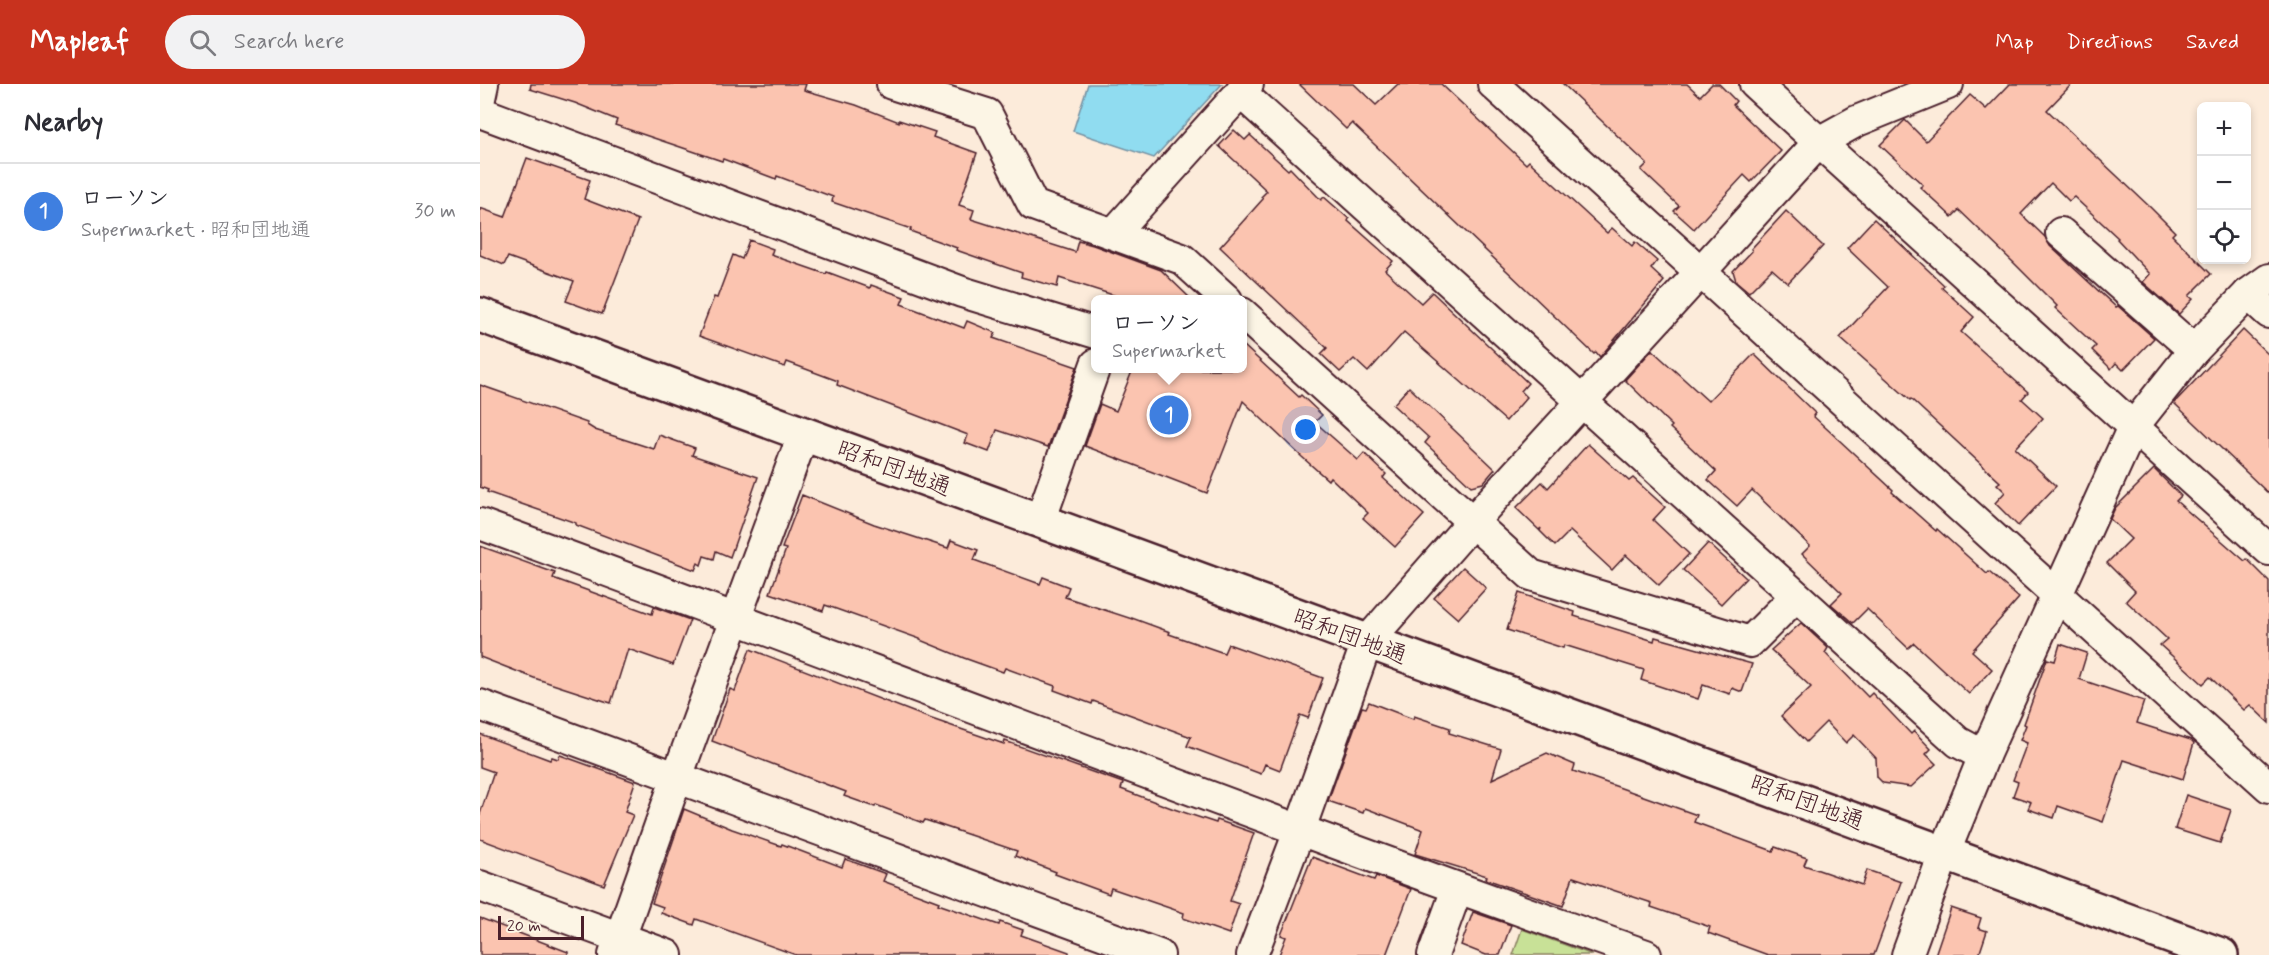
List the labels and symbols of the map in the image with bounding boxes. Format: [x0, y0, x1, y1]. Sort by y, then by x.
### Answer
pin: 1 [1150, 392, 1188, 438]
your location [1291, 415, 1320, 444]
street label: 昭和団地通 [832, 434, 955, 504]
street label: 昭和団地通 [1288, 602, 1411, 672]
street label: 昭和団地通 [1745, 768, 1868, 838]
scale bar [498, 913, 584, 940]

